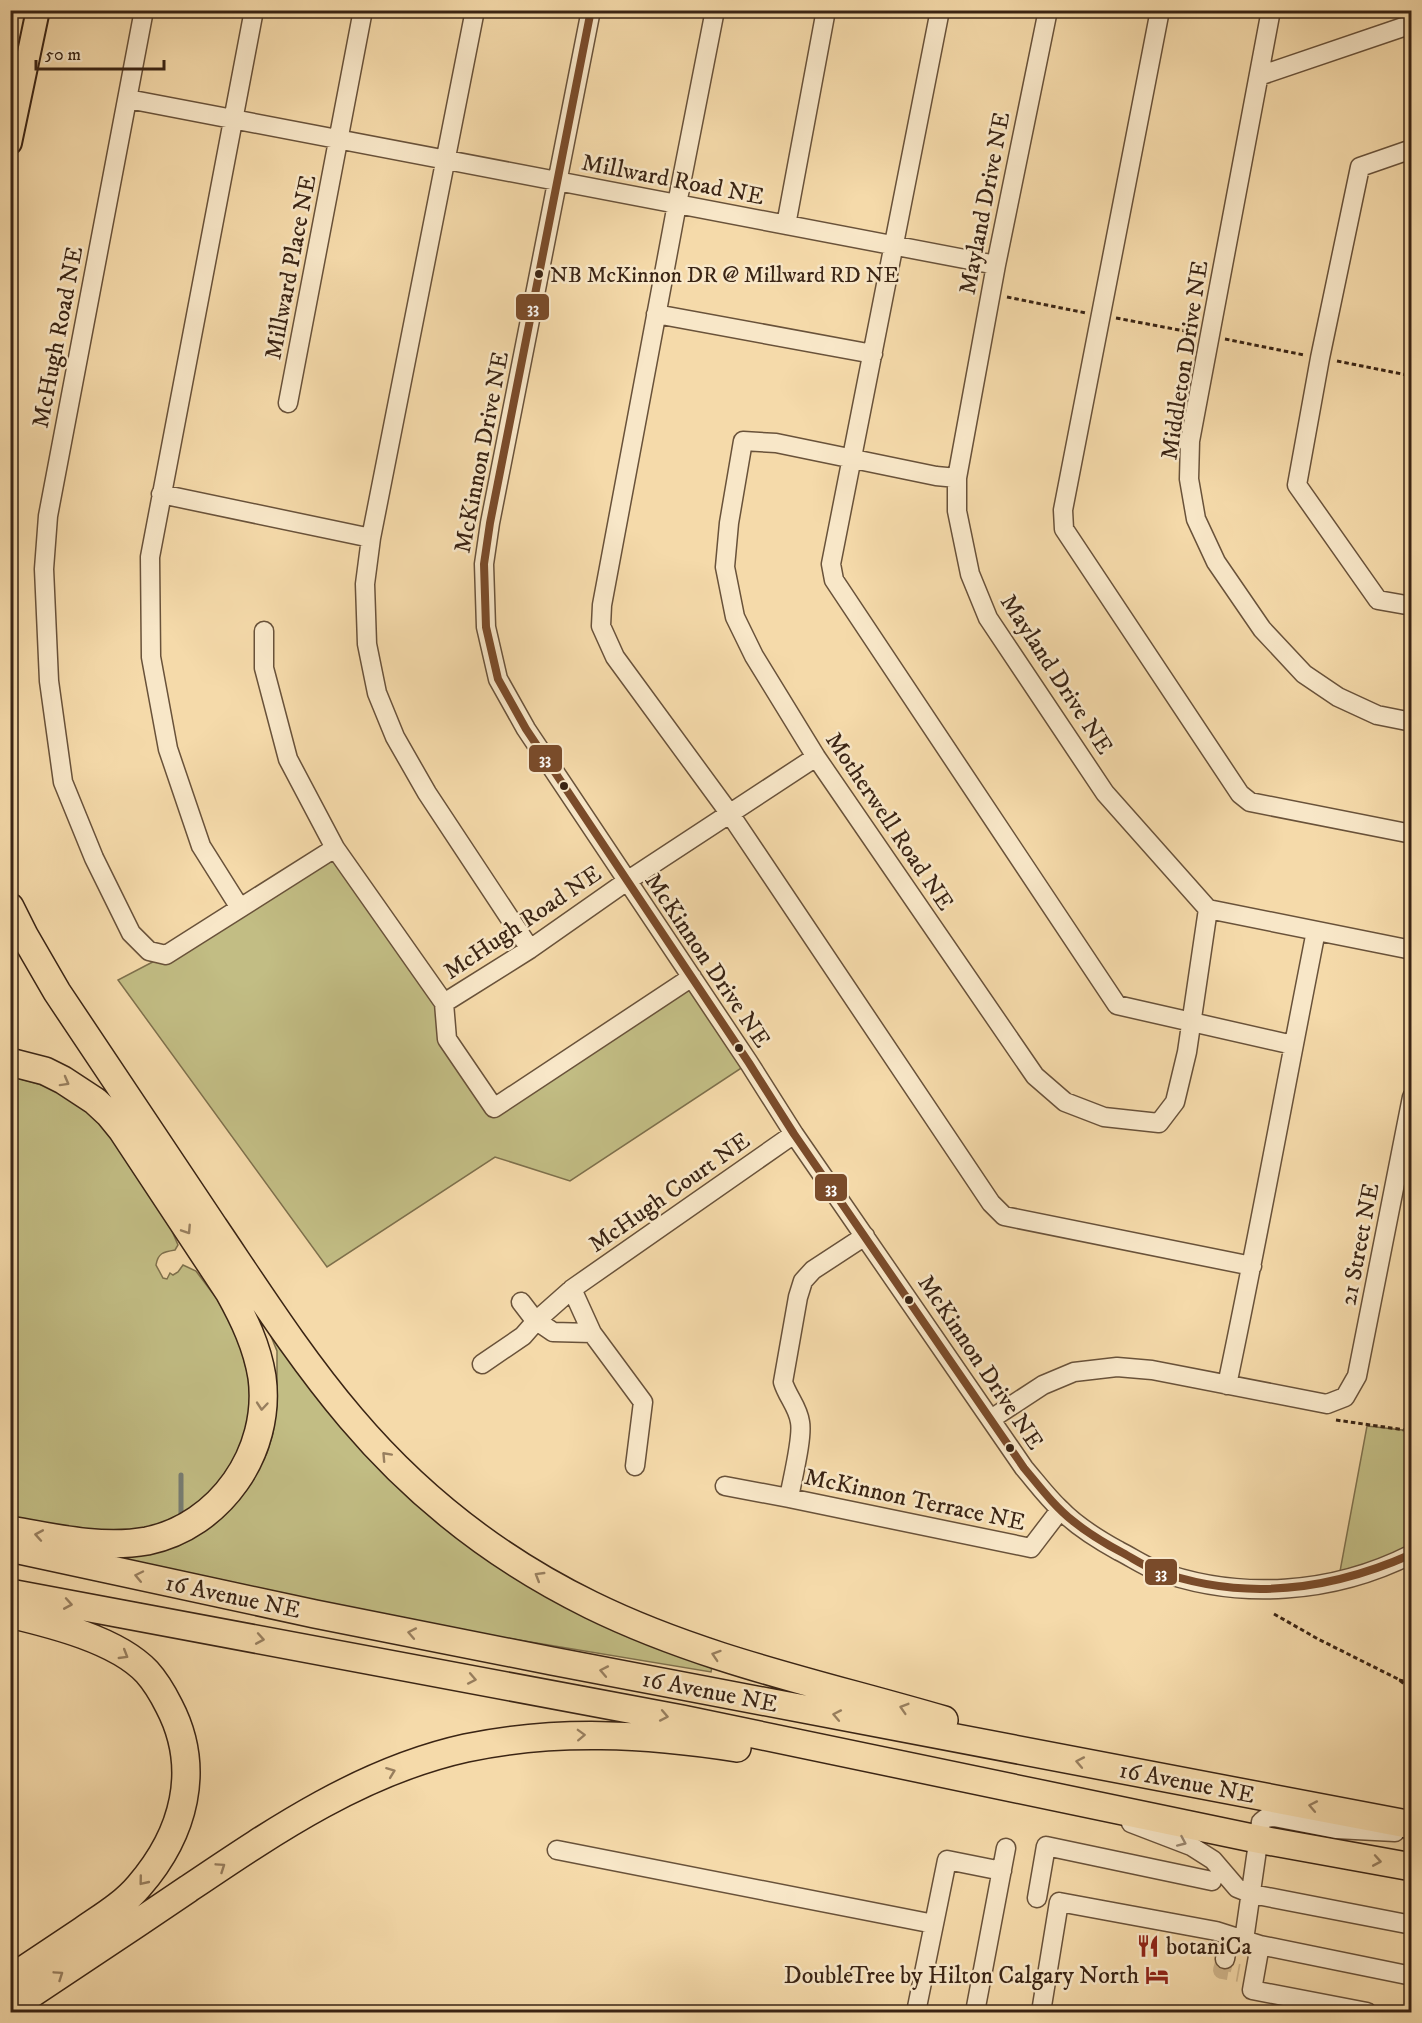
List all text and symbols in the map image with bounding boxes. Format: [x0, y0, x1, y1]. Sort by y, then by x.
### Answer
scale bar [36, 33, 164, 71]
text: 50 m [45, 44, 81, 66]
street label: Mayland Drive NE [953, 109, 1017, 297]
street label: Millward Road NE [579, 148, 767, 212]
street label: Millward Place NE [258, 172, 324, 362]
street label: McHugh Road NE [26, 244, 90, 430]
street label: Middleton Drive NE [1154, 258, 1216, 462]
place label: NB McKinnon DR @ Millward RD NE [550, 262, 899, 289]
marker: NB McKinnon DR @ Millward RD NE [533, 268, 545, 280]
line badge: 33 [515, 293, 550, 321]
text: 33 [527, 298, 539, 318]
street label: McKinnon Drive NE [448, 349, 516, 555]
street label: Mayland Drive NE [993, 589, 1119, 760]
street label: Motherwell Road NE [818, 727, 960, 917]
line badge: 33 [528, 744, 563, 773]
text: 33 [539, 749, 551, 769]
unlabelled marker [558, 780, 570, 792]
street label: McHugh Road NE [438, 859, 607, 987]
street label: McKinnon Drive NE [638, 867, 777, 1054]
unlabelled marker [733, 1042, 745, 1054]
one-way arrow [59, 1075, 69, 1086]
street label: McHugh Court NE [583, 1126, 756, 1260]
line badge: 33 [814, 1173, 848, 1202]
text: 33 [825, 1178, 837, 1198]
street label: 21 Street NE [1333, 1180, 1387, 1308]
one-way arrow [180, 1224, 191, 1235]
street label: McKinnon Drive NE [911, 1269, 1050, 1456]
unlabelled marker [903, 1294, 915, 1306]
one-way arrow [256, 1401, 269, 1411]
unlabelled marker [1004, 1442, 1016, 1454]
one-way arrow [382, 1452, 393, 1462]
street label: McKinnon Terrace NE [802, 1462, 1028, 1538]
one-way arrow [34, 1529, 44, 1542]
line badge: 33 [1144, 1558, 1178, 1586]
text: 33 [1155, 1563, 1167, 1583]
street label: 16 Avenue NE [162, 1568, 303, 1626]
one-way arrow [135, 1570, 145, 1583]
one-way arrow [535, 1572, 545, 1583]
one-way arrow [63, 1597, 73, 1610]
one-way arrow [408, 1627, 418, 1640]
one-way arrow [254, 1632, 264, 1645]
one-way arrow [118, 1648, 128, 1660]
one-way arrow [711, 1650, 722, 1663]
street label: 16 Avenue NE [640, 1664, 780, 1720]
one-way arrow [599, 1665, 609, 1678]
one-way arrow [467, 1672, 477, 1685]
one-way arrow [899, 1703, 910, 1715]
one-way arrow [658, 1709, 668, 1722]
one-way arrow [832, 1709, 842, 1722]
one-way arrow [577, 1729, 586, 1742]
street label: 16 Avenue NE [1117, 1755, 1257, 1811]
one-way arrow [1075, 1756, 1085, 1769]
one-way arrow [385, 1767, 396, 1779]
one-way arrow [1308, 1800, 1318, 1813]
one-way arrow [1175, 1835, 1186, 1847]
one-way arrow [1372, 1854, 1382, 1867]
one-way arrow [214, 1863, 225, 1874]
one-way arrow [139, 1874, 150, 1885]
place label: botaniCa [1166, 1932, 1252, 1962]
restaurant icon: botaniCa [1135, 1933, 1161, 1959]
place label: DoubleTree by Hilton Calgary North [784, 1961, 1139, 1991]
hotel icon: DoubleTree by Hilton Calgary North [1144, 1962, 1170, 1988]
one-way arrow [53, 1971, 63, 1983]

